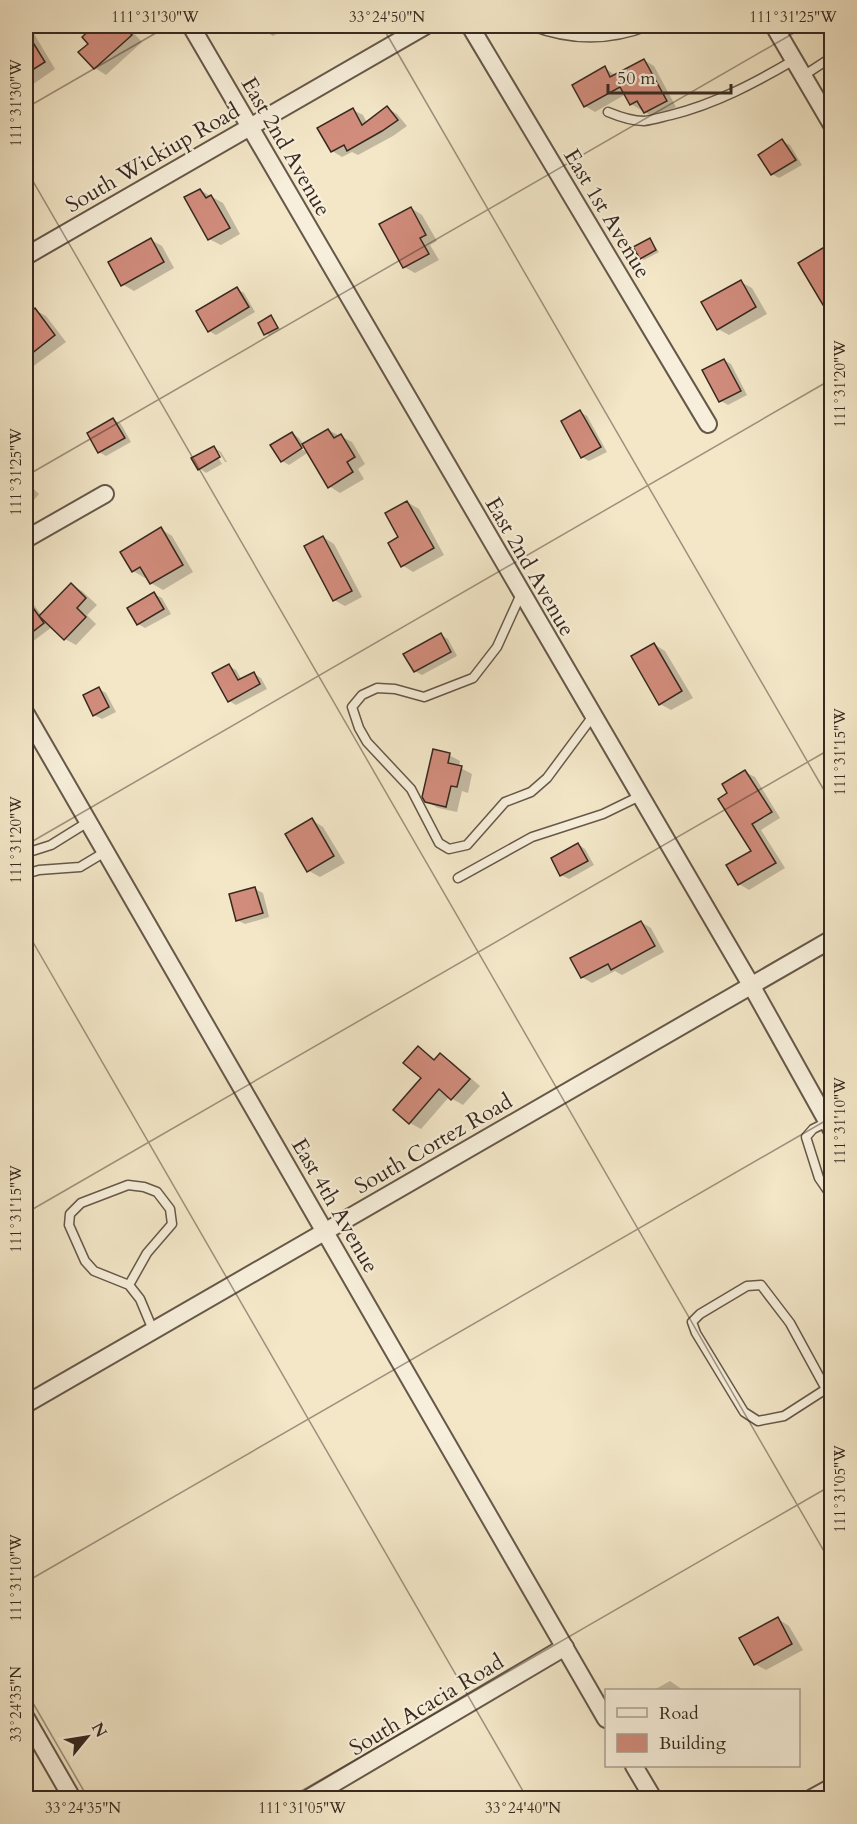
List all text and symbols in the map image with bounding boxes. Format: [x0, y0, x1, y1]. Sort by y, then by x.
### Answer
text: 111°31'30"W [111, 7, 199, 27]
text: 33°24'50"N [349, 7, 425, 27]
text: 111°31'25"W [749, 7, 837, 27]
scale bar [608, 57, 731, 95]
text: 111°31'30"W [6, 59, 26, 147]
text: 50 m [617, 66, 656, 91]
street label: East 2nd Avenue [234, 71, 338, 222]
street label: South Wickiup Road [60, 96, 245, 220]
street label: East 1st Avenue [557, 143, 658, 284]
text: 111°31'20"W [830, 340, 850, 428]
text: 111°31'25"W [6, 428, 26, 516]
street label: East 2nd Avenue [478, 491, 582, 642]
text: 111°31'15"W [830, 708, 850, 796]
text: 111°31'20"W [6, 796, 26, 884]
text: 111°31'10"W [830, 1077, 850, 1165]
street label: South Cortez Road [349, 1086, 518, 1201]
street label: East 4th Avenue [284, 1133, 386, 1278]
text: 111°31'15"W [6, 1165, 26, 1253]
text: 111°31'05"W [830, 1445, 850, 1533]
text: 111°31'10"W [6, 1534, 26, 1622]
street label: South Acacia Road [344, 1647, 510, 1763]
text: 33°24'35"N [6, 1666, 26, 1742]
legend [605, 1689, 800, 1767]
text: Road [659, 1701, 699, 1726]
north arrow [57, 1707, 117, 1767]
text: N [86, 1718, 112, 1742]
text: Building [659, 1731, 727, 1756]
text: 33°24'35"N [45, 1798, 121, 1818]
text: 111°31'05"W [258, 1798, 346, 1818]
text: 33°24'40"N [485, 1798, 561, 1818]

